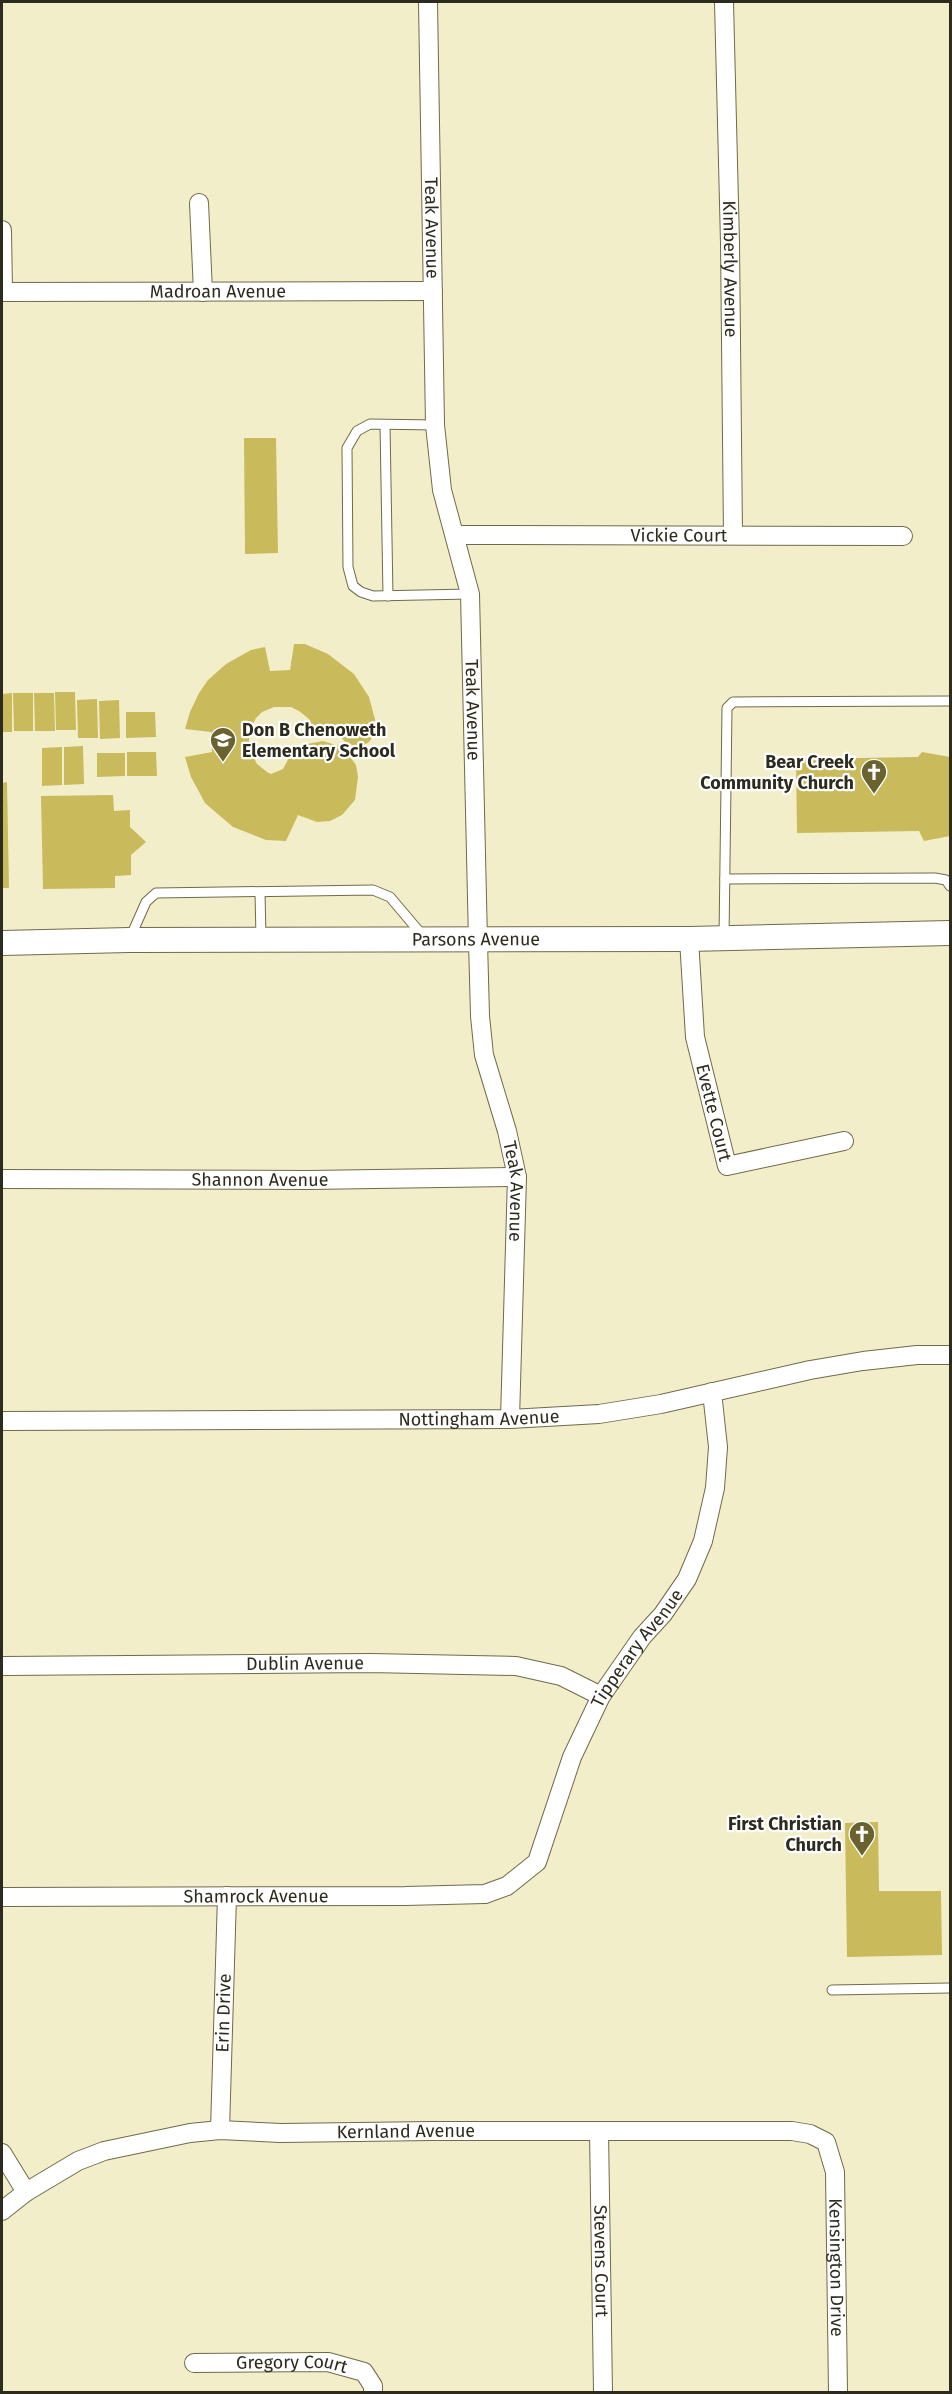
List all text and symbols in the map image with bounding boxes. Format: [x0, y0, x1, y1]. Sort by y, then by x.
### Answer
street label: Teak Avenue [420, 177, 444, 279]
street label: Kimberly Avenue [718, 200, 742, 338]
street label: Madroan Avenue [150, 280, 286, 303]
street label: Vickie Court [631, 524, 728, 547]
street label: Teak Avenue [461, 659, 485, 761]
place label: Don B Chenoweth Elementary School [242, 719, 396, 762]
school or university icon: Don B Chenoweth Elementary School [208, 725, 238, 763]
place label: Bear Creek Community Church [700, 751, 855, 794]
church icon: Bear Creek Community Church [859, 757, 889, 795]
street label: Parsons Avenue [412, 928, 540, 950]
street label: Evette Court [691, 1062, 736, 1164]
street label: Teak Avenue [498, 1139, 528, 1242]
street label: Shannon Avenue [191, 1169, 329, 1191]
street label: Nottingham Avenue [398, 1405, 560, 1430]
street label: Tipperary Avenue [586, 1585, 688, 1711]
street label: Dublin Avenue [246, 1652, 364, 1675]
place label: First Christian Church [728, 1813, 842, 1856]
church icon: First Christian Church [847, 1819, 877, 1857]
street label: Shamrock Avenue [183, 1885, 329, 1908]
street label: Erin Drive [211, 1973, 236, 2053]
street label: Kernland Avenue [336, 2120, 475, 2143]
street label: Kensington Drive [824, 2198, 848, 2337]
street label: Stevens Court [589, 2205, 613, 2318]
street label: Gregory Court [236, 2350, 351, 2378]

